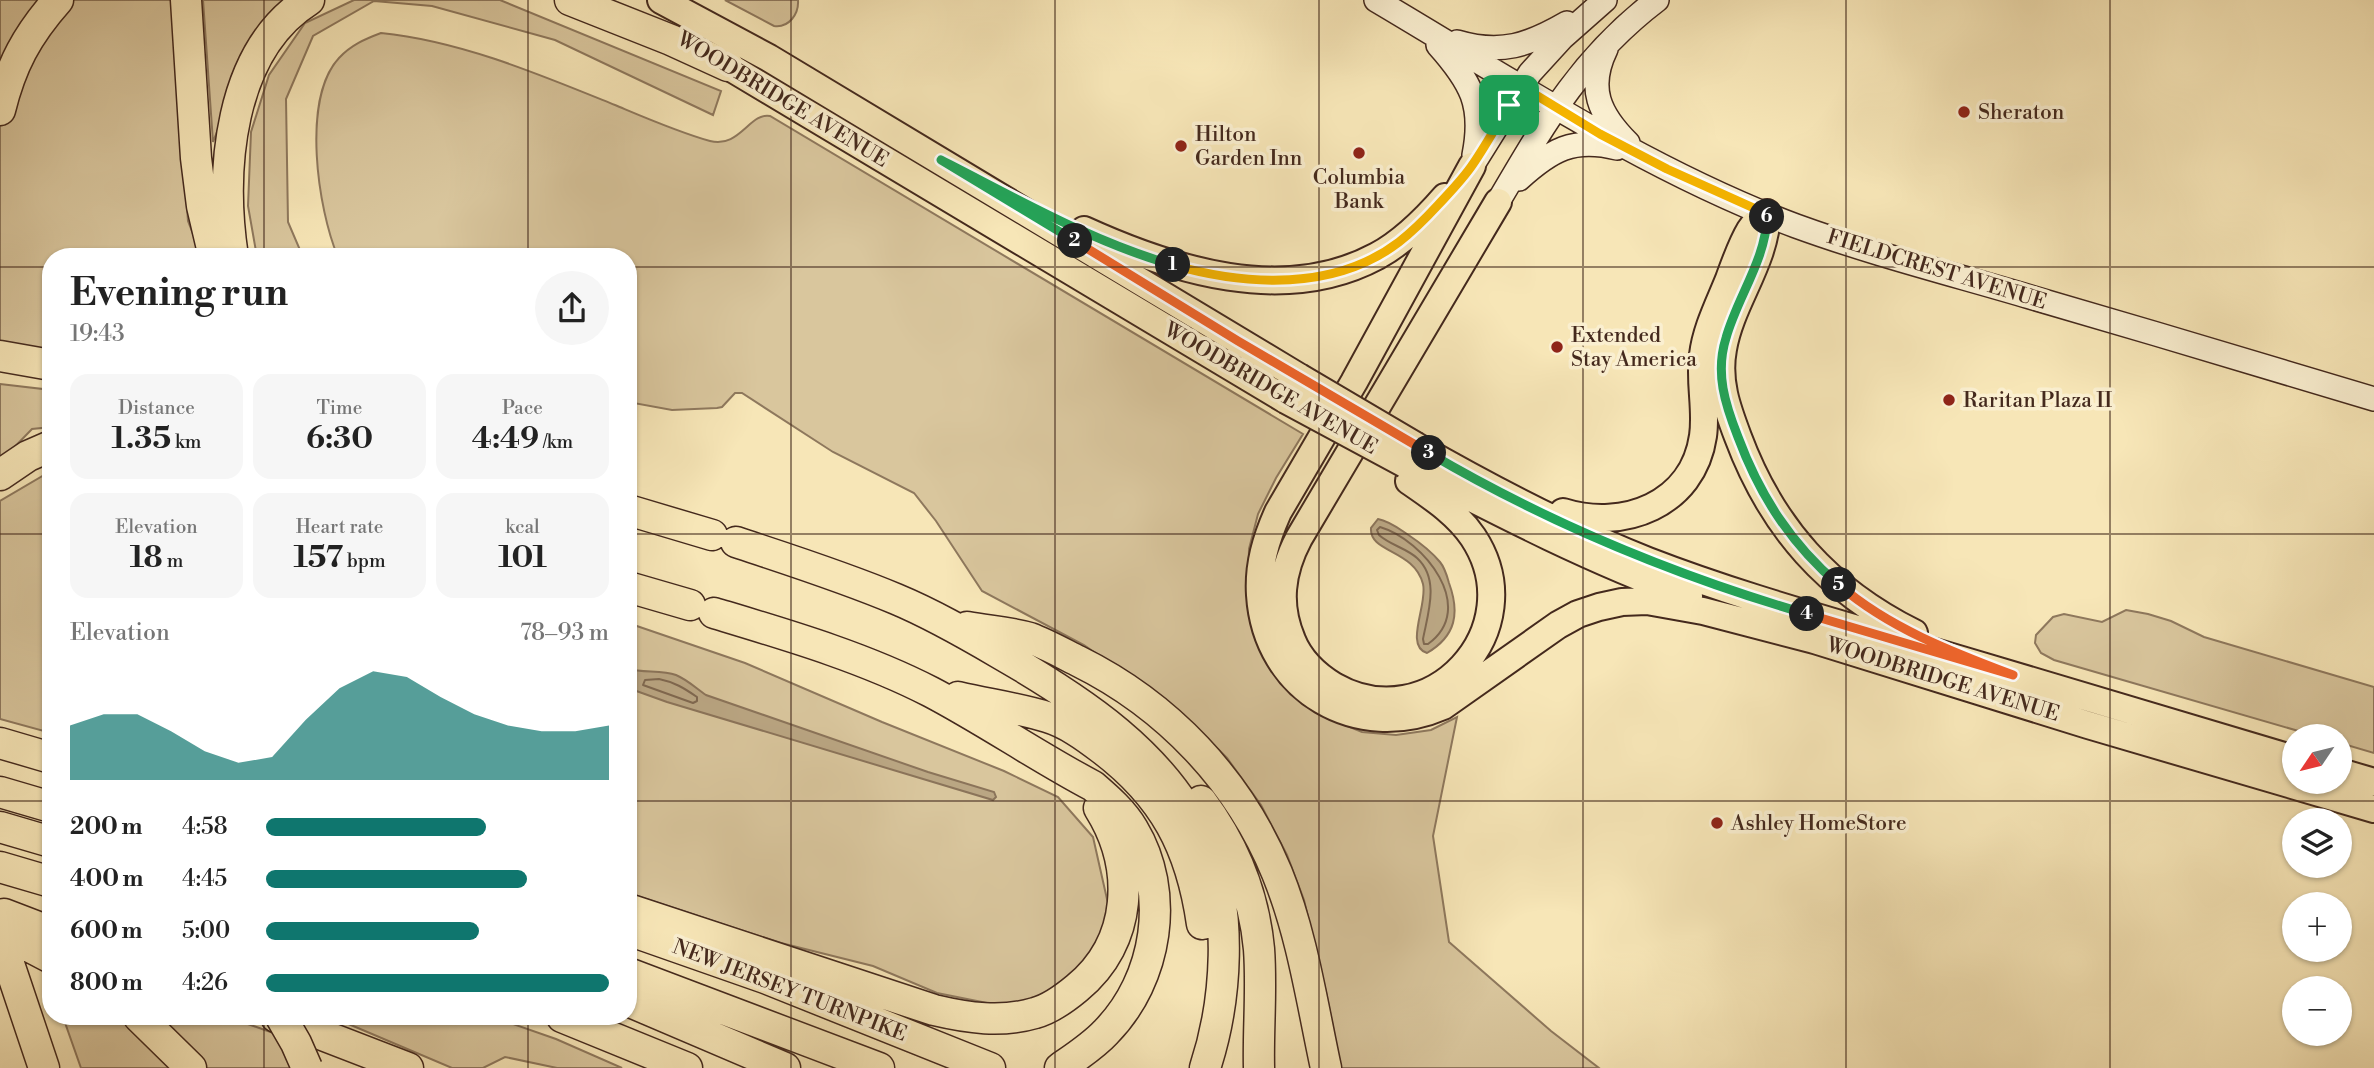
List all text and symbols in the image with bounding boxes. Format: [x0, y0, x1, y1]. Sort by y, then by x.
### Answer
street label: WOODBRIDGE AVENUE [671, 26, 893, 173]
pin [1479, 75, 1539, 135]
icon: arrive [1490, 86, 1528, 124]
place label: Sheraton [1978, 100, 2065, 126]
marker: Sheraton [1956, 104, 1972, 120]
place label: Hilton Garden Inn [1195, 122, 1303, 172]
marker: Hilton Garden Inn [1173, 138, 1189, 154]
marker: Columbia Bank [1351, 145, 1367, 161]
place label: Columbia Bank [1313, 165, 1406, 215]
pin: 6 [1750, 200, 1784, 234]
text: 6 [1761, 204, 1772, 228]
pin: 2 [1058, 224, 1092, 258]
street label: FIELDCREST AVENUE [1824, 224, 2050, 316]
text: 2 [1069, 228, 1080, 252]
pin: 1 [1156, 247, 1190, 282]
text: 1 [1168, 252, 1177, 276]
text: Evening run [70, 270, 288, 317]
button: share [535, 271, 609, 345]
street label: WOODBRIDGE AVENUE [1158, 317, 1382, 461]
text: 19:43 [70, 320, 125, 348]
place label: Extended Stay America [1571, 323, 1697, 373]
marker: Extended Stay America [1549, 339, 1565, 355]
place label: Raritan Plaza II [1963, 388, 2112, 414]
marker: Raritan Plaza II [1941, 392, 1957, 408]
text: Distance [118, 396, 195, 420]
text: Time [317, 396, 362, 420]
text: Pace [502, 396, 543, 420]
text: 1.35 [111, 420, 171, 458]
text: 6:30 [306, 420, 373, 458]
text: 4:49 [472, 420, 539, 458]
text: km [171, 430, 202, 454]
text: /km [539, 430, 573, 454]
pin: 3 [1412, 435, 1446, 470]
text: 3 [1423, 440, 1434, 464]
text: Elevation [115, 515, 198, 539]
text: Heart rate [296, 515, 383, 539]
text: kcal [505, 515, 540, 539]
text: 18 [130, 539, 163, 577]
text: 157 [293, 539, 343, 577]
text: 101 [498, 539, 547, 577]
text: m [163, 549, 183, 573]
text: bpm [343, 549, 386, 573]
pin: 5 [1822, 568, 1856, 602]
text: 5 [1833, 572, 1844, 596]
pin: 4 [1790, 596, 1825, 632]
text: 4 [1800, 601, 1813, 625]
text: Elevation [70, 619, 170, 647]
text: 78–93 m [520, 619, 609, 647]
street label: WOODBRIDGE AVENUE [1822, 632, 2062, 728]
north arrow [2282, 724, 2352, 794]
map controls [2282, 724, 2352, 1046]
button: layers [2282, 808, 2352, 878]
place label: Ashley HomeStore [1730, 811, 1907, 837]
text: 200 m [70, 813, 142, 841]
text: 4:58 [182, 813, 228, 841]
marker: Ashley HomeStore [1709, 815, 1725, 831]
text: 400 m [70, 865, 143, 893]
text: 4:45 [182, 865, 227, 893]
button: + [2282, 892, 2352, 962]
text: 600 m [70, 917, 143, 945]
text: 5:00 [182, 917, 230, 945]
street label: NEW JERSEY TURNPIKE [669, 934, 910, 1048]
text: 800 m [70, 969, 143, 997]
text: 4:26 [182, 969, 228, 997]
button: − [2282, 976, 2352, 1046]

